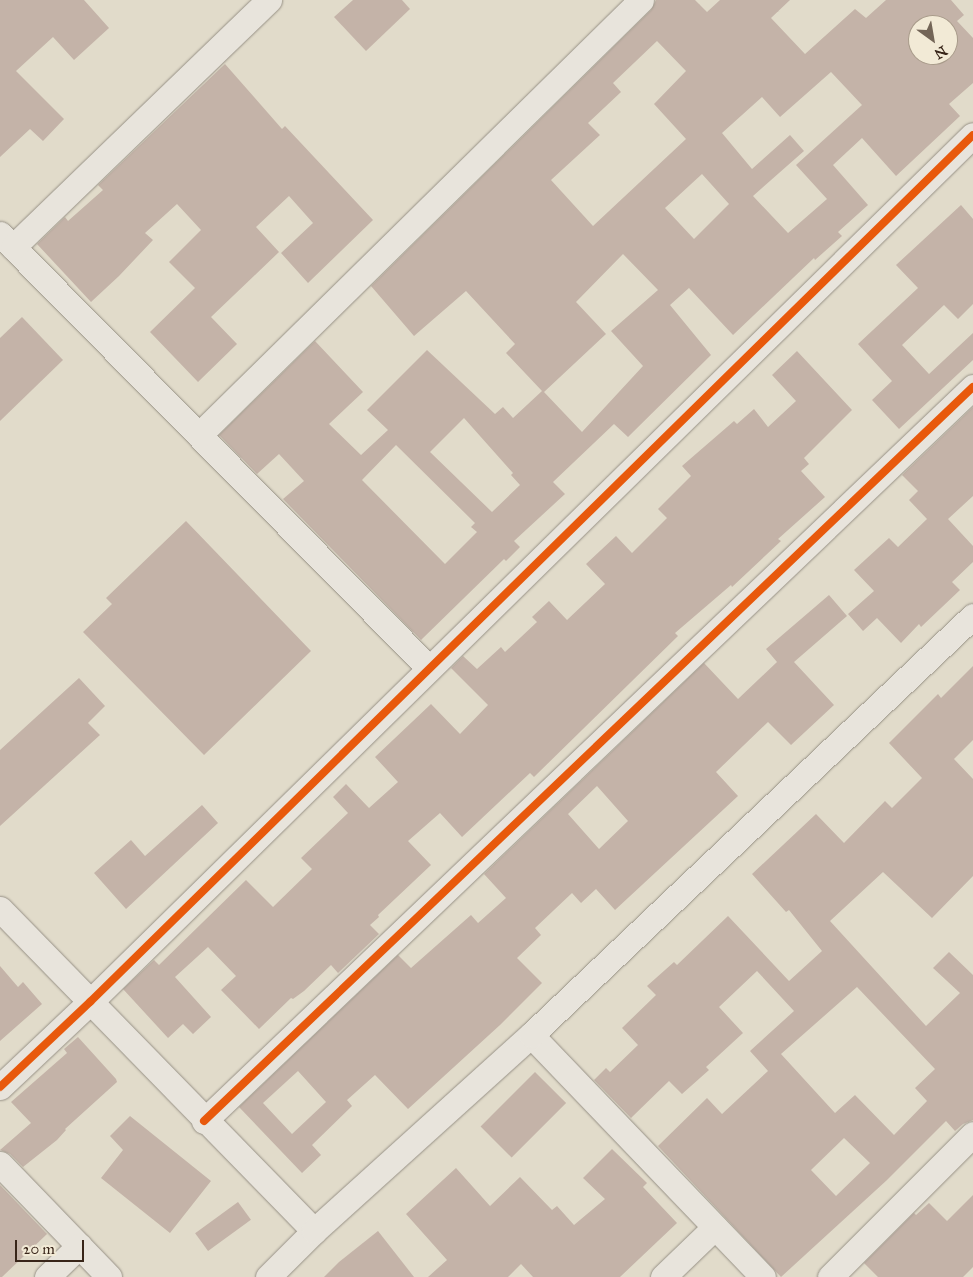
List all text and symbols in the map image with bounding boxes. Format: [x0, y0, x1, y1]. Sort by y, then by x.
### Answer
north arrow [908, 15, 958, 65]
text: N [931, 42, 950, 63]
scale bar [18, 1230, 86, 1262]
text: 20 m [23, 1240, 55, 1258]

